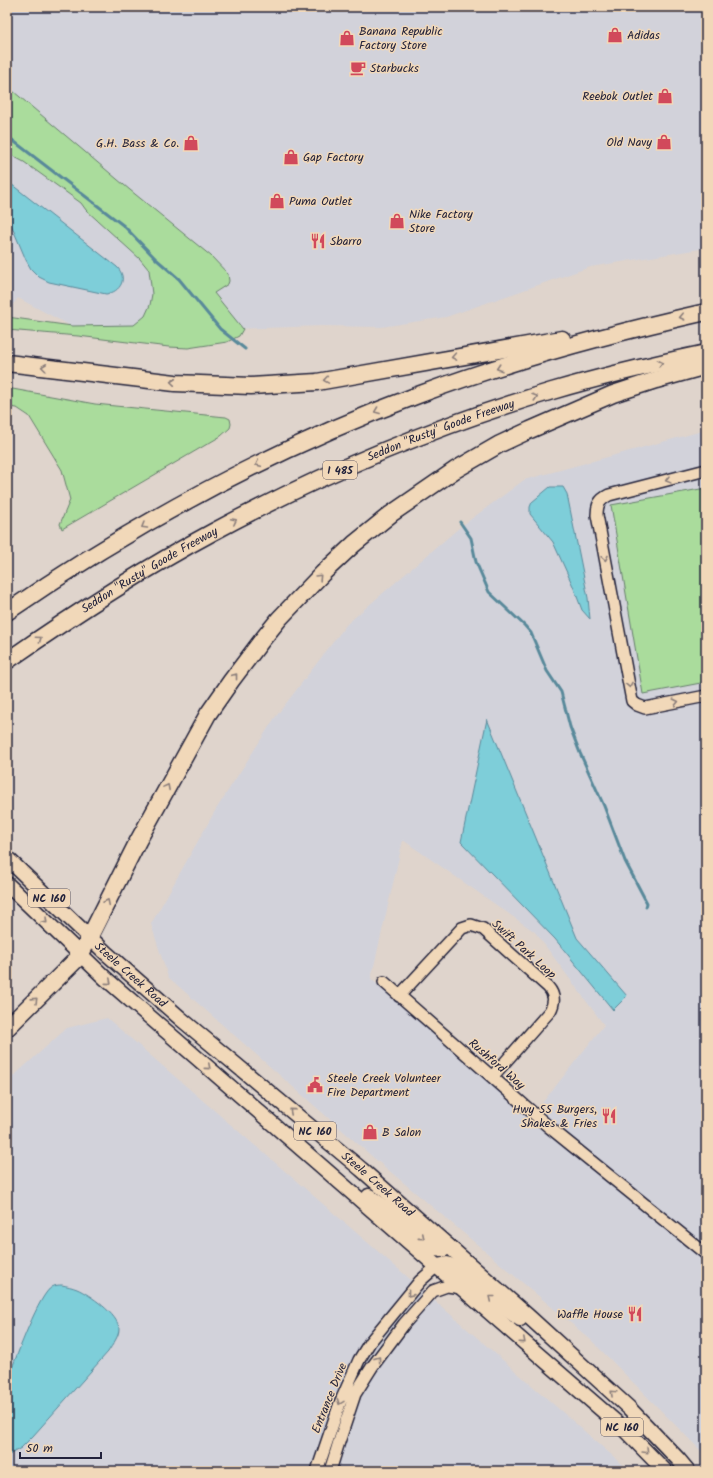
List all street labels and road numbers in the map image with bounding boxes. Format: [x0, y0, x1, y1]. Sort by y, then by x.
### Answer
street label: Seddon "Rusty" Goode Freeway [364, 394, 517, 467]
road number: I 485 [323, 461, 357, 479]
street label: Seddon "Rusty" Goode Freeway [77, 522, 222, 619]
road number: NC 160 [28, 889, 70, 907]
street label: Swift Park Loop [487, 915, 560, 984]
street label: Steele Creek Road [90, 938, 172, 1013]
street label: Rushford Way [464, 1034, 529, 1095]
road number: NC 160 [294, 1122, 336, 1140]
street label: Steele Creek Road [337, 1147, 419, 1222]
street label: Entrance Drive [307, 1359, 352, 1436]
road number: NC 160 [601, 1418, 643, 1436]

